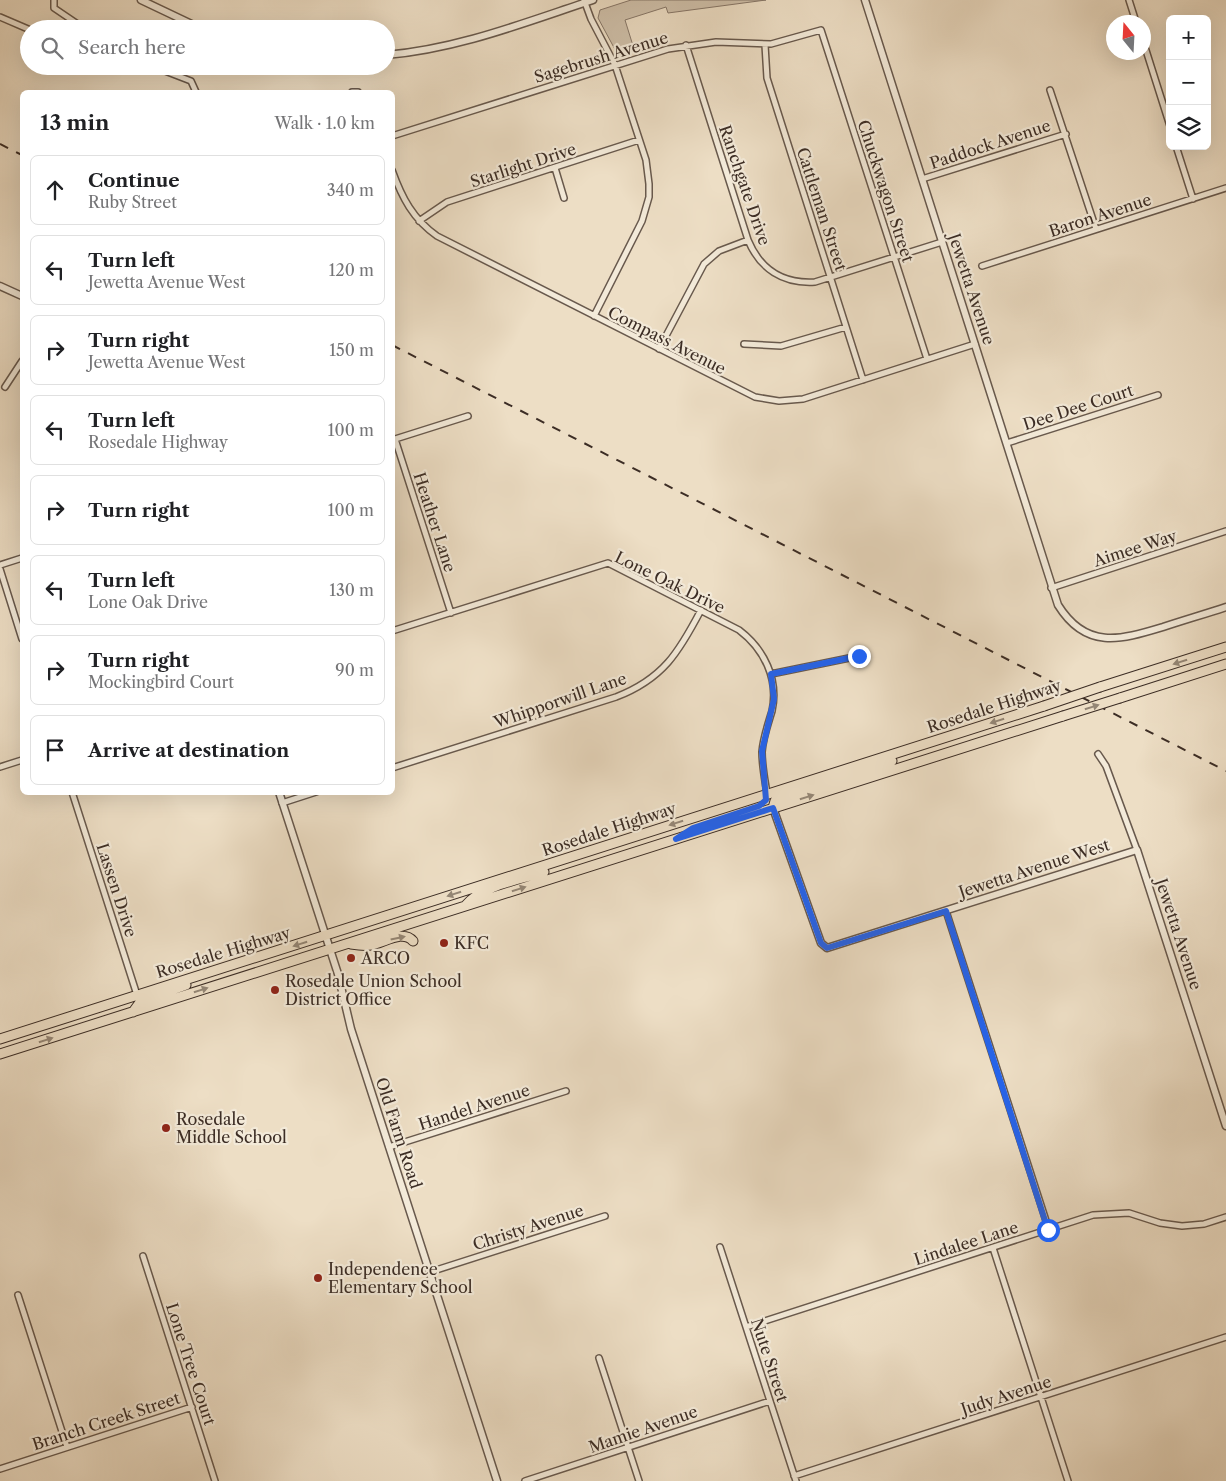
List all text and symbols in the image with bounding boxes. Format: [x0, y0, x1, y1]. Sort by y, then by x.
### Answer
north arrow [1106, 15, 1151, 60]
map controls [1166, 15, 1211, 150]
button: + [1166, 15, 1211, 60]
search box [20, 20, 395, 75]
street label: Sagebrush Avenue [532, 27, 670, 87]
icon: search [38, 34, 66, 62]
text: Search here [78, 36, 186, 59]
button: − [1166, 60, 1211, 105]
button: layers [1166, 105, 1211, 150]
text: 13 min [40, 110, 109, 135]
text: Walk · 1.0 km [275, 113, 375, 133]
street label: Paddock Avenue [927, 115, 1053, 173]
street label: Chuckwagon Street [854, 117, 919, 265]
street label: Ranchgate Drive [715, 122, 775, 248]
street label: Starlight Drive [468, 138, 578, 192]
street label: Cattleman Street [793, 145, 852, 274]
text: Continue [88, 169, 180, 192]
icon: ahead [41, 176, 69, 204]
text: 340 m [327, 180, 374, 200]
street label: Baron Avenue [1046, 189, 1154, 241]
text: Ruby Street [88, 192, 177, 212]
street label: Jewetta Avenue [944, 228, 999, 347]
text: Turn left [88, 249, 175, 272]
icon: left [41, 256, 69, 284]
text: 120 m [329, 260, 374, 280]
text: Jewetta Avenue West [88, 272, 245, 292]
street label: Compass Avenue [605, 302, 729, 378]
text: Turn right [88, 329, 189, 352]
icon: right [41, 336, 69, 364]
text: 150 m [329, 340, 374, 360]
text: Jewetta Avenue West [88, 352, 245, 372]
street label: Dee Dee Court [1020, 380, 1136, 434]
text: Turn left [88, 409, 175, 432]
icon: left [41, 416, 69, 444]
text: 100 m [328, 420, 374, 440]
text: Rosedale Highway [88, 432, 228, 452]
street label: Heather Lane [409, 469, 461, 575]
icon: right [41, 496, 69, 524]
text: Turn right [88, 499, 189, 522]
text: 100 m [328, 500, 374, 520]
street label: Aimee Way [1090, 525, 1180, 571]
street label: Lone Oak Drive [612, 547, 728, 617]
text: Turn left [88, 569, 175, 592]
icon: left [41, 576, 69, 604]
text: 130 m [329, 580, 374, 600]
text: Lone Oak Drive [88, 592, 208, 612]
route end [848, 645, 871, 668]
text: Turn right [88, 649, 189, 672]
icon: right [41, 656, 69, 684]
one-way arrow [1172, 659, 1187, 666]
text: 90 m [335, 660, 374, 680]
street label: Whipporwill Lane [490, 668, 629, 732]
text: Mockingbird Court [88, 672, 234, 692]
street label: Rosedale Highway [924, 675, 1065, 737]
one-way arrow [1084, 702, 1099, 710]
one-way arrow [990, 717, 1005, 725]
icon: arrive [41, 736, 69, 764]
text: Arrive at destination [88, 739, 289, 762]
one-way arrow [799, 792, 814, 800]
street label: Rosedale Highway [539, 798, 680, 860]
one-way arrow [668, 820, 683, 828]
street label: Jewetta Avenue West [953, 834, 1112, 903]
street label: Lassen Drive [92, 840, 142, 940]
street label: Jewetta Avenue [1151, 873, 1206, 992]
one-way arrow [511, 885, 526, 892]
one-way arrow [447, 891, 462, 898]
street label: Rosedale Highway [153, 922, 294, 982]
one-way arrow [390, 933, 406, 941]
place label: KFC [454, 933, 489, 953]
marker: KFC [438, 937, 450, 949]
one-way arrow [292, 940, 307, 948]
place label: ARCO [360, 948, 410, 968]
marker: ARCO [345, 952, 357, 964]
place label: Rosedale Union School District Office [285, 971, 462, 1009]
marker: Rosedale Union School District Office [269, 984, 281, 996]
one-way arrow [194, 986, 209, 993]
one-way arrow [39, 1035, 54, 1043]
street label: Old Farm Road [372, 1075, 426, 1191]
street label: Handel Avenue [416, 1080, 532, 1134]
place label: Rosedale Middle School [176, 1109, 287, 1147]
marker: Rosedale Middle School [160, 1122, 172, 1134]
street label: Christy Avenue [470, 1200, 586, 1254]
street label: Lindalee Lane [911, 1217, 1021, 1269]
route start [1037, 1219, 1060, 1242]
place label: Independence Elementary School [328, 1259, 473, 1297]
marker: Independence Elementary School [312, 1272, 324, 1284]
street label: Lone Tree Court [162, 1300, 220, 1428]
street label: Nute Street [747, 1316, 793, 1405]
street label: Judy Avenue [955, 1371, 1054, 1420]
street label: Branch Creek Street [30, 1388, 183, 1454]
street label: Mamie Avenue [586, 1401, 700, 1457]

